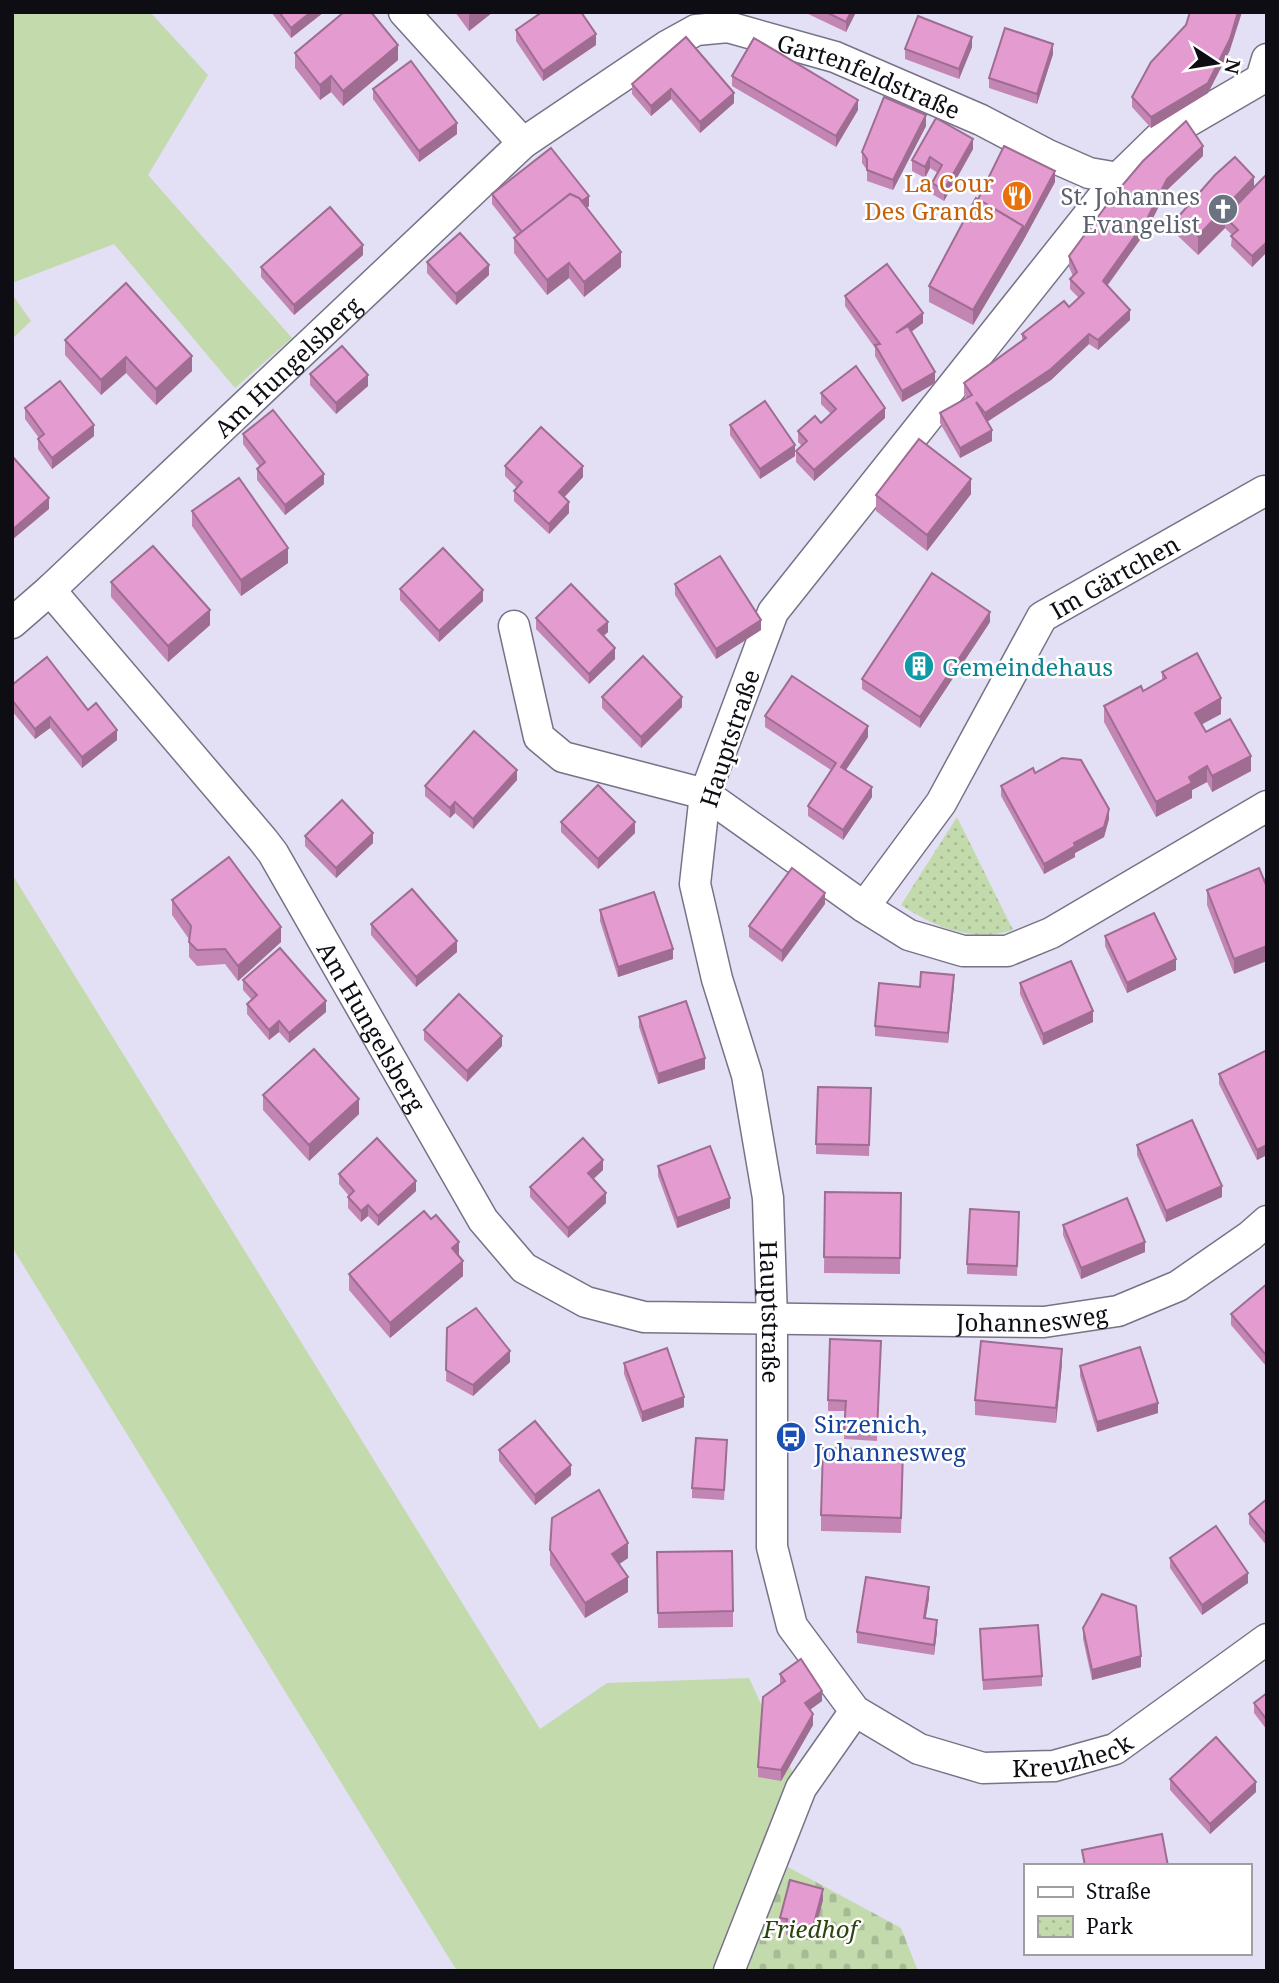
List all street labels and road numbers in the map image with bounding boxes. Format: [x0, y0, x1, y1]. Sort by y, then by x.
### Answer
street label: Gartenfeldstraße [773, 25, 966, 126]
street label: Am Hungelsberg [206, 288, 368, 444]
street label: Im Gärtchen [1044, 526, 1185, 626]
street label: Hauptstraße [691, 665, 767, 811]
street label: Am Hungelsberg [310, 935, 434, 1118]
street label: Hauptstraße [753, 1240, 789, 1383]
street label: Johannesweg [955, 1296, 1110, 1339]
street label: Kreuzheck [1012, 1725, 1139, 1784]

